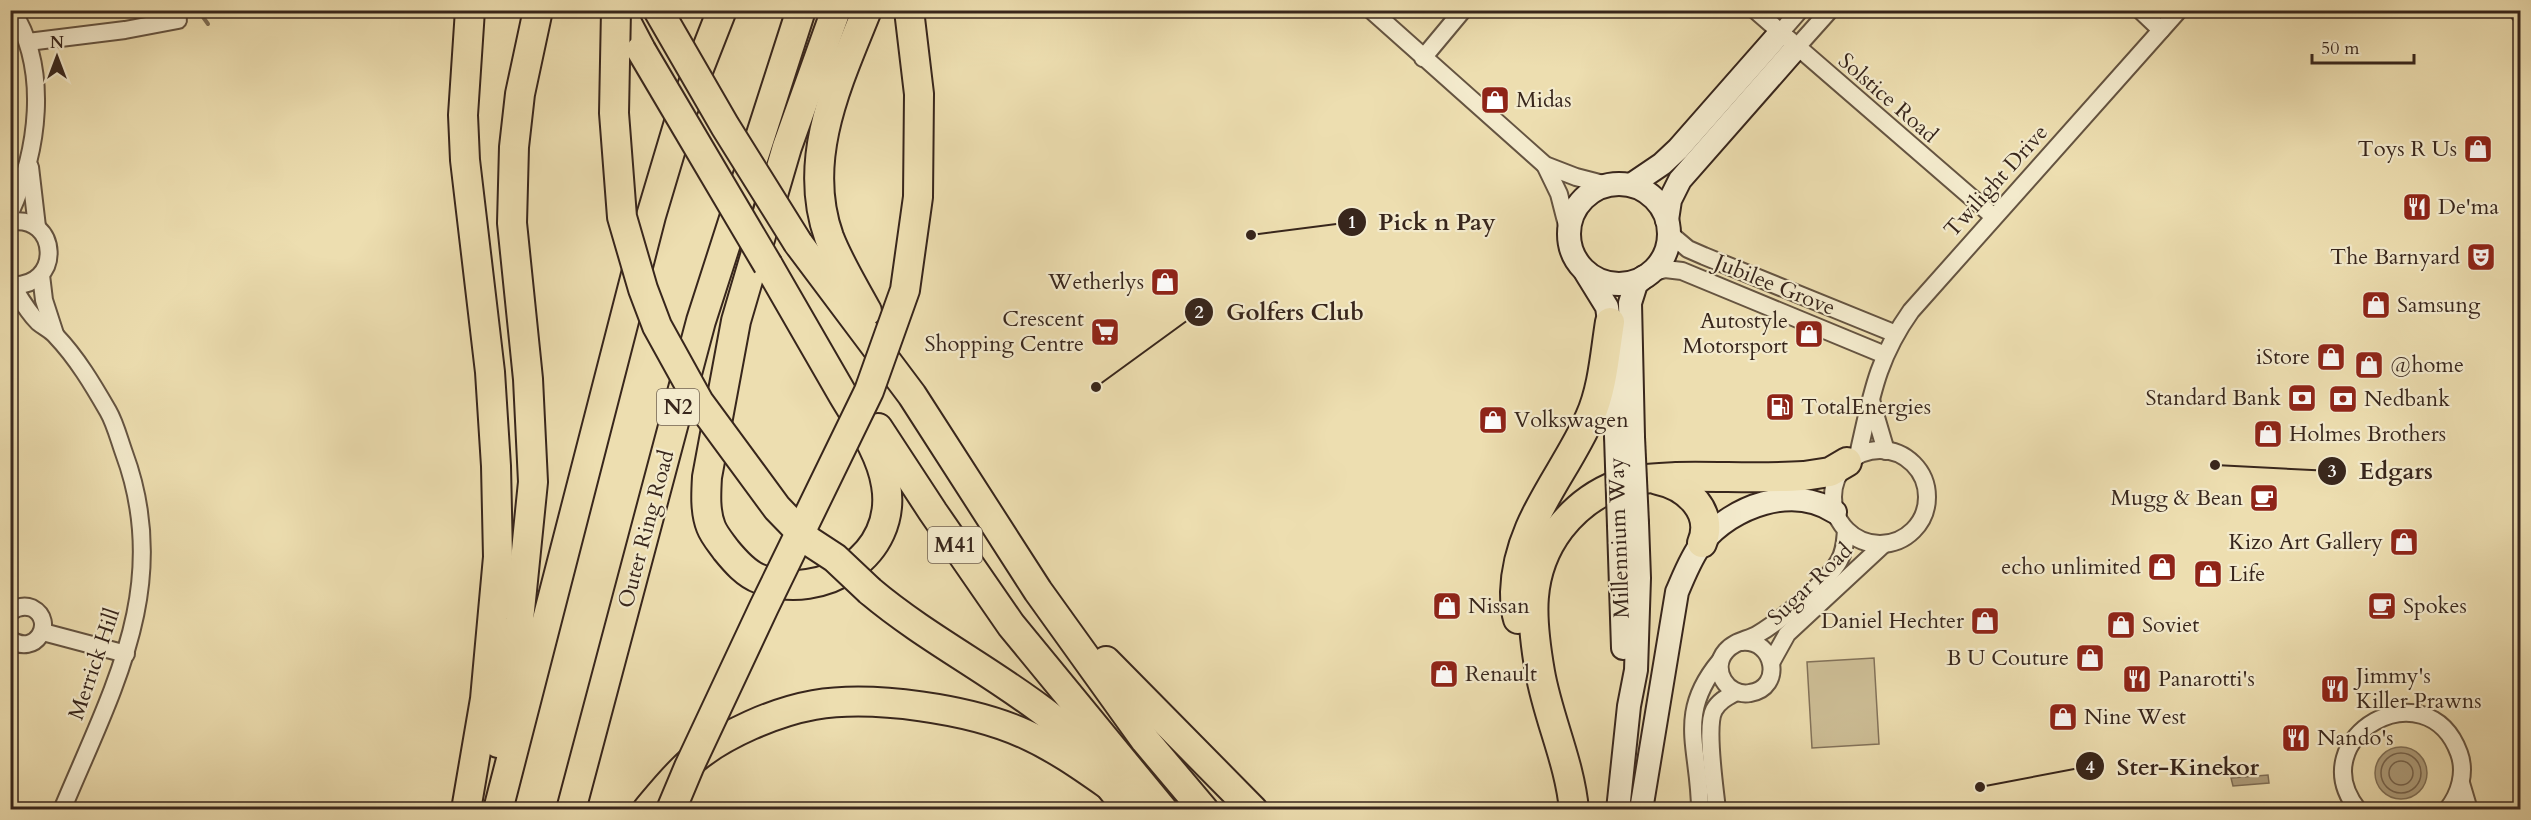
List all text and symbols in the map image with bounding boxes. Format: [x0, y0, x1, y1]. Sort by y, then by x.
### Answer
north arrow [27, 27, 87, 87]
scale bar [2312, 27, 2414, 65]
text: N [50, 32, 64, 54]
text: 50 m [2321, 36, 2360, 61]
street label: Solstice Road [1832, 46, 1945, 150]
shop icon: Midas [1479, 84, 1511, 116]
place label: Midas [1516, 85, 1571, 115]
street label: Twilight Drive [1937, 118, 2055, 244]
shop icon: Toys R Us [2462, 133, 2494, 165]
place label: Toys R Us [2358, 134, 2457, 164]
restaurant icon: De'ma [2401, 191, 2433, 223]
place label: De'ma [2438, 192, 2499, 222]
callout: Pick n Pay [1337, 201, 1508, 243]
text: Pick n Pay [1378, 206, 1496, 239]
text: 1 [1347, 210, 1357, 235]
theatre icon: The Barnyard [2465, 241, 2497, 273]
place label: The Barnyard [2330, 242, 2460, 272]
street label: Jubilee Grove [1708, 246, 1840, 323]
shop icon: Wetherlys [1149, 266, 1181, 298]
place label: Wetherlys [1047, 267, 1144, 297]
shop icon: Samsung [2360, 289, 2392, 321]
place label: Samsung [2397, 290, 2481, 320]
callout: Golfers Club [1184, 291, 1376, 333]
text: Golfers Club [1226, 296, 1364, 329]
text: 2 [1194, 300, 1204, 325]
place label: Crescent Shopping Centre [924, 304, 1084, 359]
place label: Autostyle Motorsport [1683, 306, 1788, 361]
supermarket icon: Crescent Shopping Centre [1089, 316, 1121, 348]
shop icon: Autostyle Motorsport [1793, 318, 1825, 350]
shop icon: iStore [2315, 341, 2347, 373]
place label: iStore [2256, 342, 2310, 372]
shop icon: @home [2353, 349, 2385, 381]
place label: @home [2390, 350, 2464, 380]
bank icon: Standard Bank [2286, 382, 2318, 414]
place label: Standard Bank [2145, 383, 2281, 413]
bank icon: Nedbank [2327, 383, 2359, 415]
place label: Nedbank [2364, 384, 2450, 414]
road number: N2 [657, 389, 699, 425]
fuel station icon: TotalEnergies [1764, 391, 1796, 423]
place label: TotalEnergies [1801, 392, 1931, 422]
shop icon: Volkswagen [1477, 404, 1509, 436]
place label: Volkswagen [1514, 405, 1629, 435]
shop icon: Holmes Brothers [2252, 418, 2284, 450]
place label: Holmes Brothers [2289, 419, 2446, 449]
street label: Outer Ring Road [610, 446, 682, 611]
callout: Edgars [2317, 450, 2445, 492]
text: Edgars [2359, 455, 2433, 488]
street label: Millennium Way [1601, 457, 1637, 619]
text: 3 [2327, 459, 2337, 484]
cafe icon: Mugg & Bean [2248, 482, 2280, 514]
place label: Mugg & Bean [2110, 483, 2243, 513]
shop icon: Kizo Art Gallery [2388, 526, 2420, 558]
road number: M41 [928, 527, 982, 563]
place label: Kizo Art Gallery [2229, 527, 2383, 557]
street label: Sugar Road [1761, 536, 1859, 632]
shop icon: echo unlimited [2146, 551, 2178, 583]
place label: echo unlimited [2001, 552, 2141, 582]
shop icon: Life [2192, 558, 2224, 590]
place label: Life [2229, 559, 2265, 589]
shop icon: Nissan [1431, 590, 1463, 622]
cafe icon: Spokes [2366, 590, 2398, 622]
place label: Nissan [1468, 591, 1530, 621]
place label: Spokes [2403, 591, 2467, 621]
street label: Merrick Hill [61, 604, 127, 724]
shop icon: Daniel Hechter [1969, 605, 2001, 637]
place label: Daniel Hechter [1821, 606, 1965, 636]
shop icon: Soviet [2105, 609, 2137, 641]
place label: Soviet [2142, 610, 2199, 640]
shop icon: B U Couture [2074, 642, 2106, 674]
place label: B U Couture [1946, 643, 2069, 673]
shop icon: Renault [1428, 658, 1460, 690]
place label: Renault [1465, 659, 1537, 689]
place label: Jimmy's Killer Prawns [2353, 661, 2482, 716]
restaurant icon: Panarotti's [2121, 663, 2153, 695]
place label: Panarotti's [2158, 664, 2255, 694]
restaurant icon: Jimmy's Killer Prawns [2319, 673, 2351, 705]
shop icon: Nine West [2047, 701, 2079, 733]
place label: Nine West [2084, 702, 2186, 732]
restaurant icon: Nando's [2280, 722, 2312, 754]
place label: Nando's [2317, 723, 2394, 753]
callout: Ster-Kinekor [2075, 745, 2271, 787]
text: Ster-Kinekor [2117, 751, 2260, 784]
text: 4 [2085, 755, 2095, 780]

